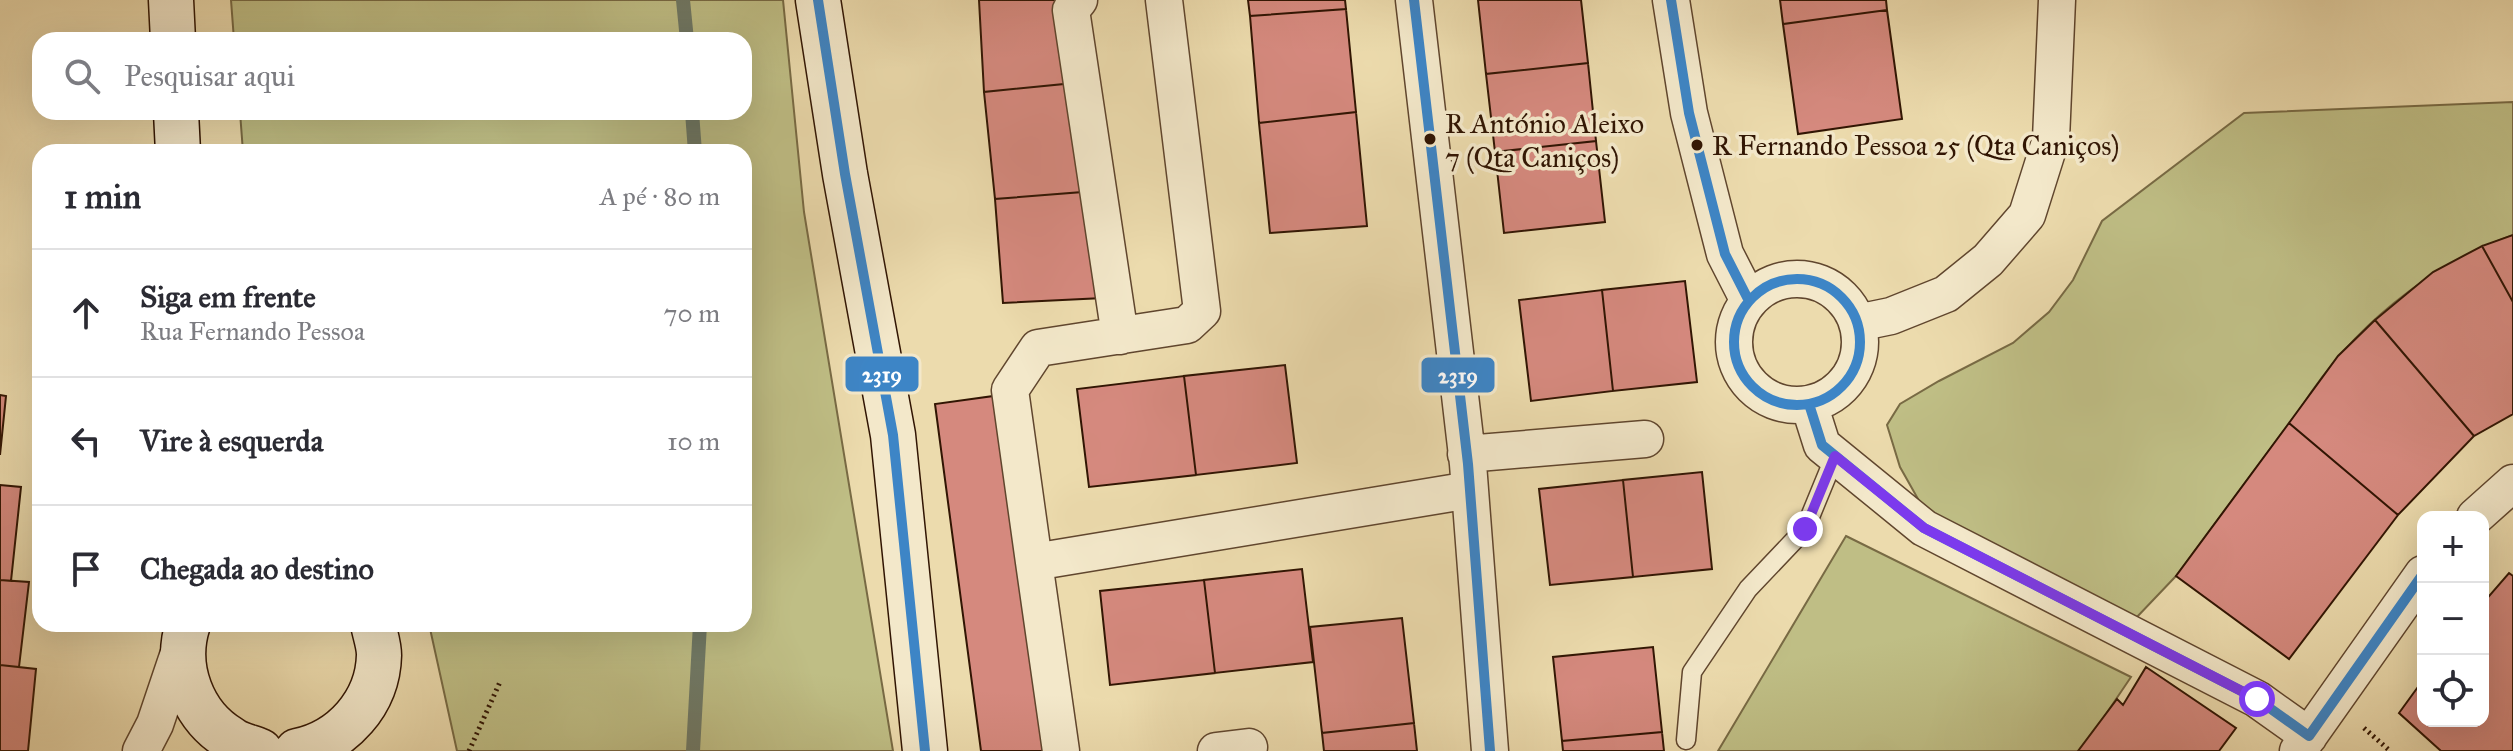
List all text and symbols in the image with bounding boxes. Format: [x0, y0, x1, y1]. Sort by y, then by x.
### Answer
search box [32, 32, 752, 120]
icon: search [60, 54, 104, 98]
text: Pesquisar aqui [124, 58, 295, 94]
place label: R António Aleixo 7 (Qta Caniços) [1445, 106, 1644, 175]
place label: R Fernando Pessoa 25 (Qta Caniços) [1712, 128, 2120, 163]
marker: R António Aleixo 7 (Qta Caniços) [1422, 131, 1438, 147]
marker: R Fernando Pessoa 25 (Qta Caniços) [1689, 137, 1705, 153]
text: 1 min [64, 176, 141, 217]
text: A pé · 80 m [600, 180, 720, 212]
text: Siga em frente [140, 279, 316, 315]
icon: ahead [64, 291, 108, 335]
text: 70 m [664, 297, 720, 329]
text: Rua Fernando Pessoa [140, 315, 365, 347]
line badge: 2319 [844, 355, 920, 393]
line badge: 2319 [1420, 356, 1496, 394]
text: 2319 [862, 361, 902, 388]
text: 2319 [1438, 362, 1478, 389]
icon: left [64, 419, 108, 463]
text: Vire à esquerda [140, 423, 323, 459]
text: 10 m [667, 425, 720, 457]
route end [1787, 511, 1823, 547]
map controls [2417, 511, 2489, 727]
button: + [2417, 511, 2489, 583]
icon: arrive [64, 547, 108, 591]
text: Chegada ao destino [140, 551, 374, 587]
button: − [2417, 583, 2489, 655]
button: locate [2417, 655, 2489, 727]
route start [2239, 681, 2275, 717]

